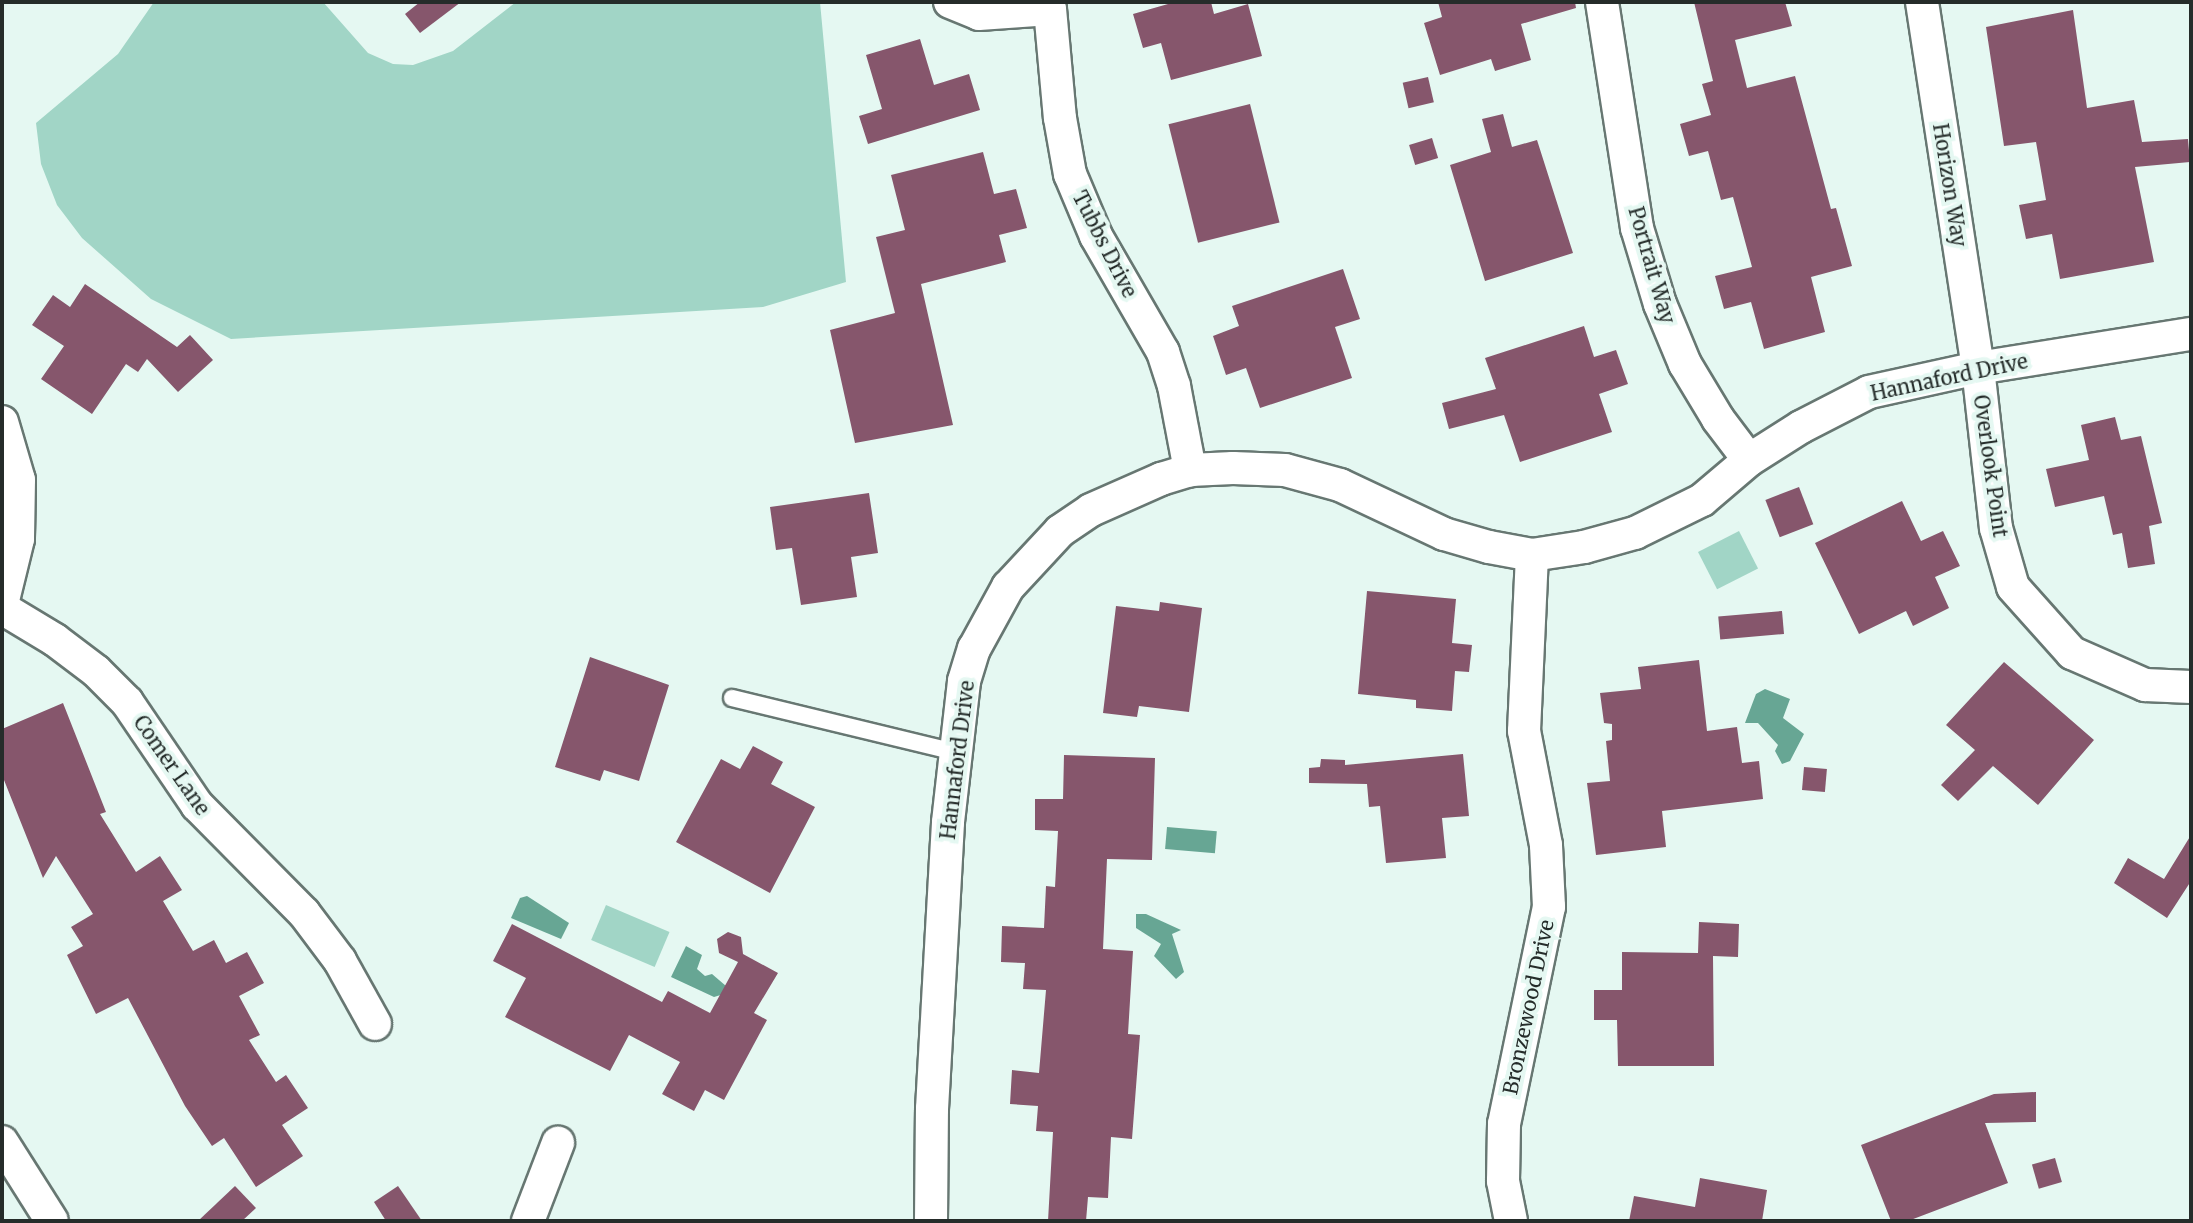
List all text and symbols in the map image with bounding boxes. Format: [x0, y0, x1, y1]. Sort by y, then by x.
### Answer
street label: Horizon Way [1928, 122, 1972, 248]
street label: Tubbs Drive [1068, 187, 1142, 301]
street label: Portrait Way [1624, 204, 1680, 326]
street label: Hannaford Drive [1868, 349, 2030, 405]
street label: Overlook Point [1969, 393, 2013, 539]
street label: Hannaford Drive [935, 679, 979, 841]
street label: Comer Lane [129, 711, 215, 819]
street label: Bronzewood Drive [1498, 917, 1558, 1097]

